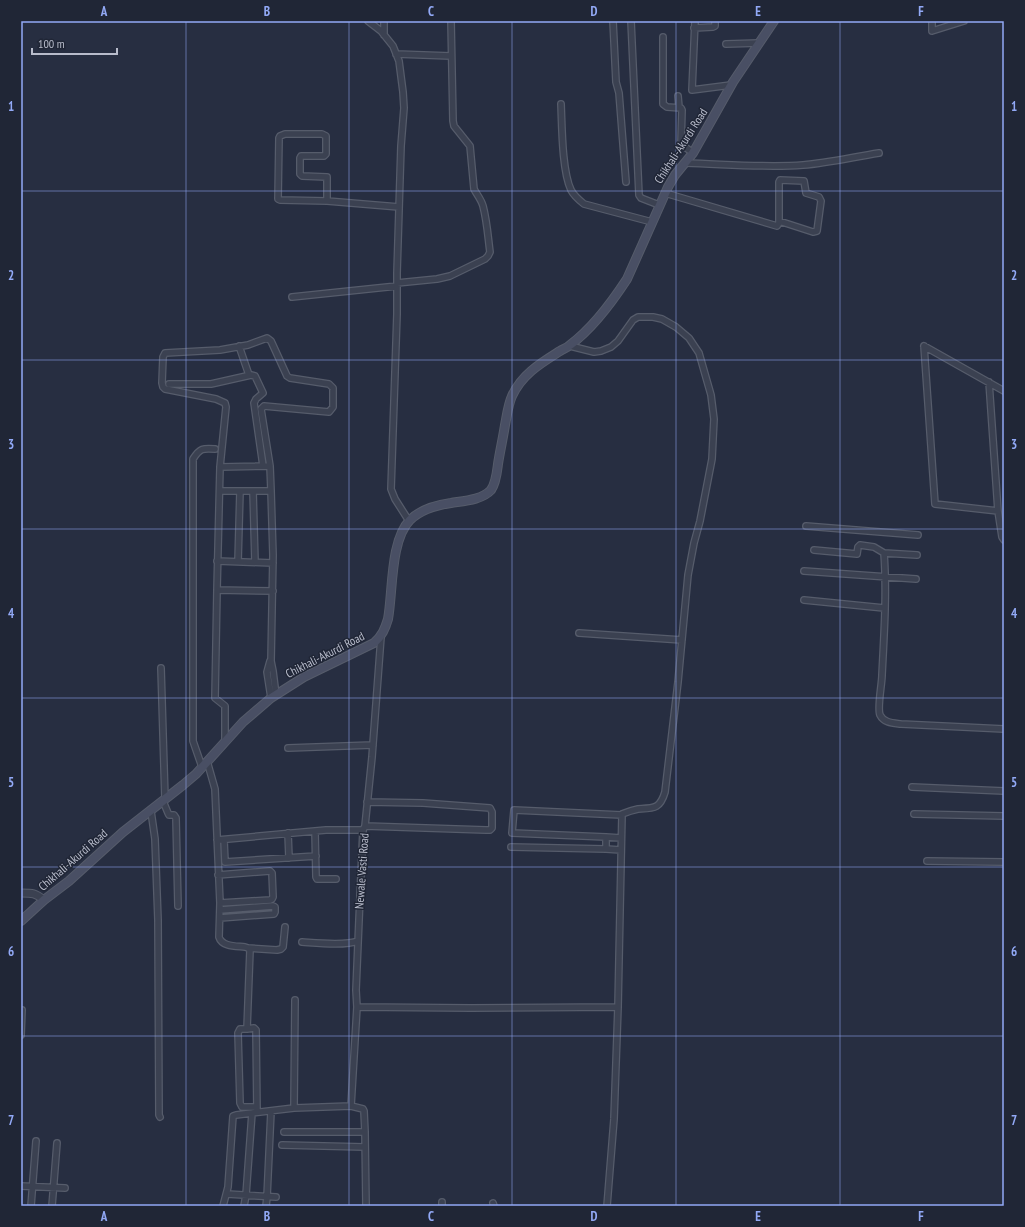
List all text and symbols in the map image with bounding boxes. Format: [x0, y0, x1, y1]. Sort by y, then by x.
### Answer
text: A [100, 3, 108, 20]
text: B [264, 3, 270, 20]
text: C [428, 3, 434, 20]
text: D [591, 3, 598, 20]
text: E [755, 3, 761, 20]
text: F [918, 3, 924, 20]
scale bar [32, 30, 117, 56]
text: 100 m [38, 36, 65, 51]
text: 1 [8, 98, 14, 115]
text: 1 [1011, 98, 1017, 115]
street label: Chikhali-Akurdi Road [651, 105, 710, 186]
text: 2 [8, 267, 14, 284]
text: 2 [1011, 267, 1017, 284]
text: 3 [8, 436, 14, 453]
text: 3 [1011, 436, 1017, 453]
text: 4 [8, 605, 15, 622]
text: 4 [1011, 605, 1018, 622]
street label: Chikhali-Akurdi Road [283, 628, 367, 681]
text: 5 [8, 774, 14, 791]
text: 5 [1011, 774, 1017, 791]
street label: Chikhali-Akurdi Road [35, 826, 110, 894]
street label: Newale Vasti Road [351, 833, 372, 909]
text: 6 [8, 943, 14, 960]
text: 6 [1011, 943, 1017, 960]
text: 7 [8, 1112, 14, 1129]
text: 7 [1011, 1112, 1017, 1129]
text: A [100, 1208, 108, 1225]
text: B [264, 1208, 270, 1225]
text: C [428, 1208, 434, 1225]
text: D [591, 1208, 598, 1225]
text: E [755, 1208, 761, 1225]
text: F [918, 1208, 924, 1225]

